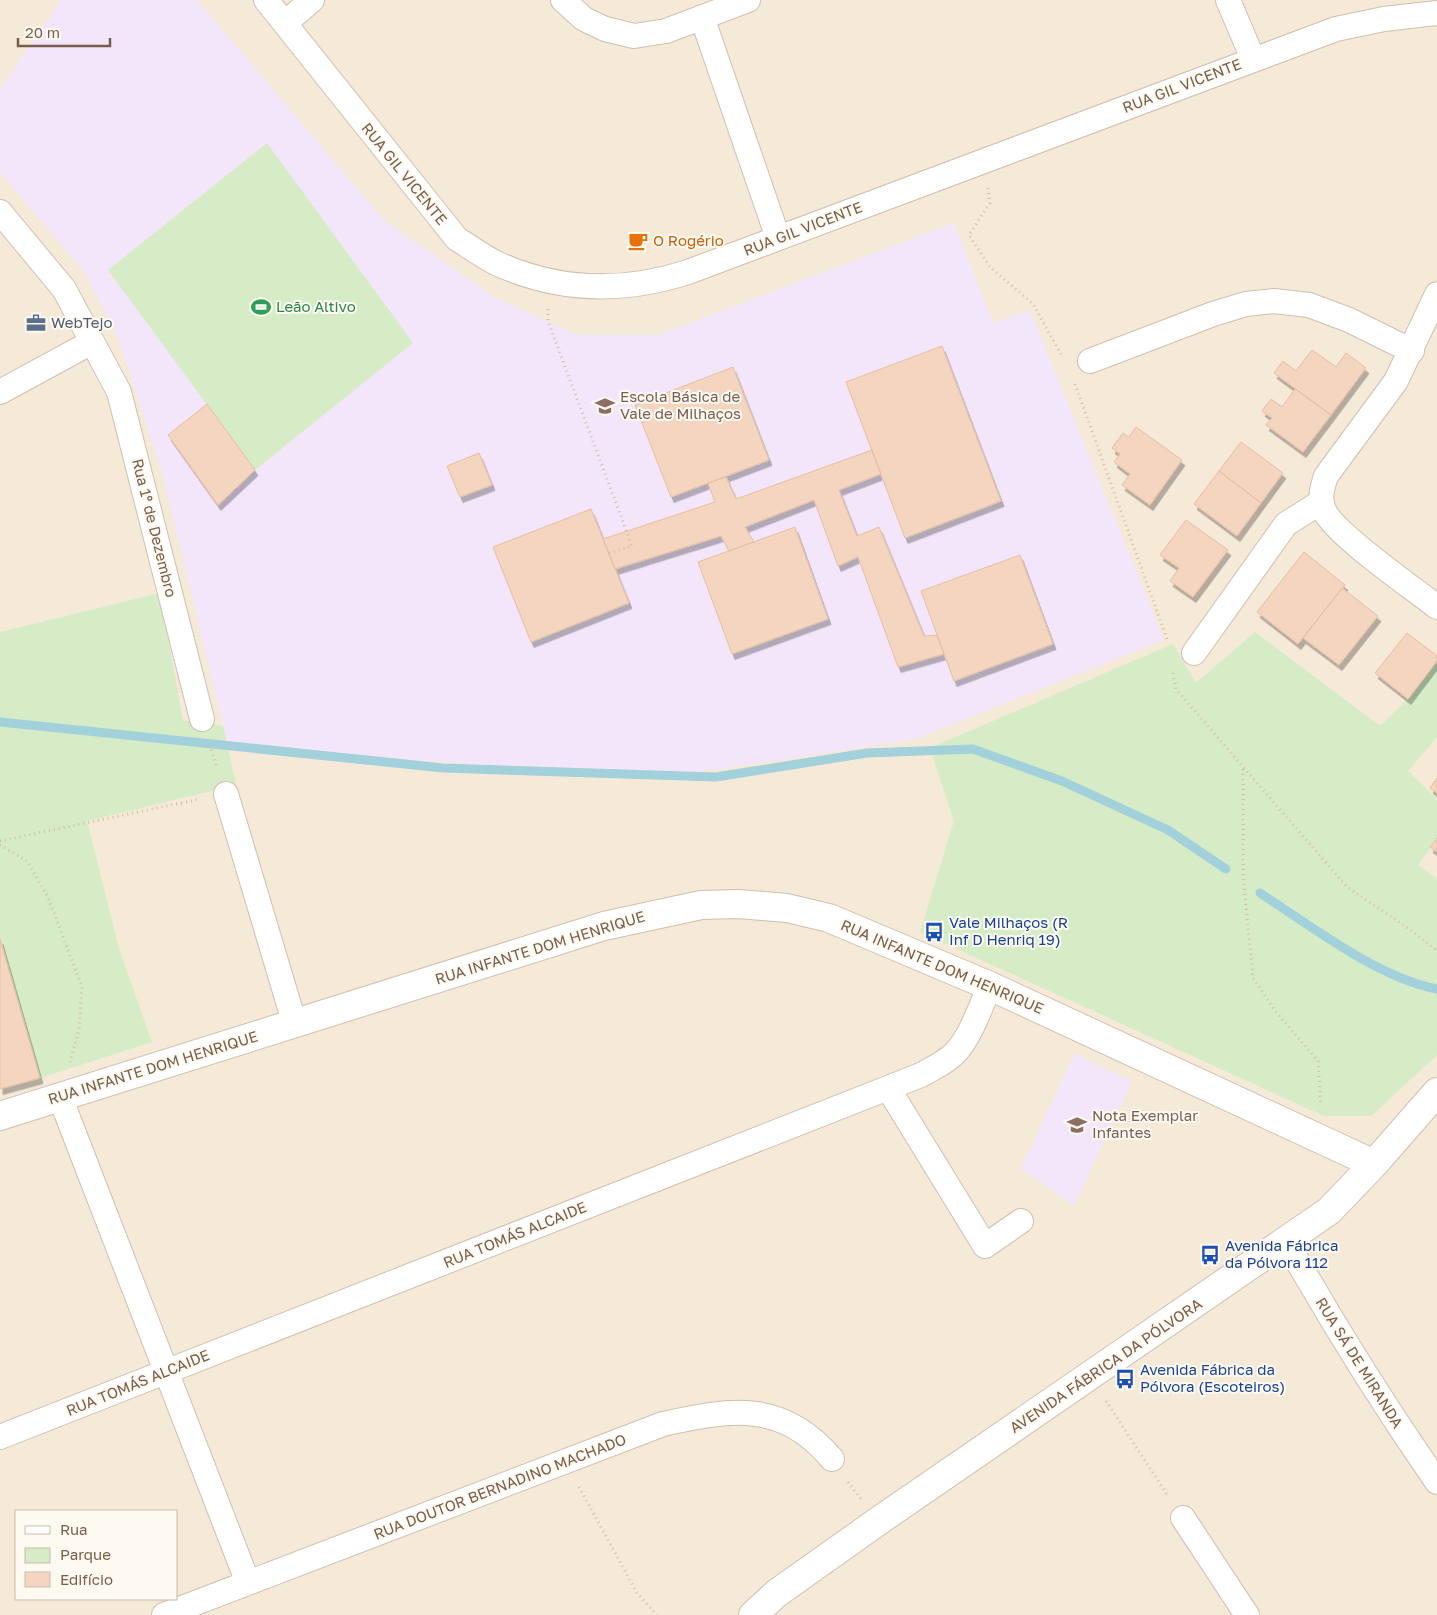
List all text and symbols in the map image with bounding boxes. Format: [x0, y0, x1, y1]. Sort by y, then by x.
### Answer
scale bar [18, 15, 110, 47]
text: 20 m [25, 23, 60, 41]
street label: RUA GIL VICENTE [1120, 54, 1244, 116]
street label: RUA GIL VICENTE [358, 119, 451, 228]
street label: RUA GIL VICENTE [741, 197, 865, 259]
cafe icon: O Rogério [627, 230, 649, 252]
place label: O Rogério [653, 231, 724, 249]
sports icon: Leão Altivo [250, 296, 272, 318]
place label: Leão Altivo [276, 297, 356, 315]
office icon: WebTejo [25, 312, 47, 334]
place label: WebTejo [51, 313, 112, 331]
place label: Escola Básica de Vale de Milhaços [620, 387, 741, 422]
school or university icon: Escola Básica de Vale de Milhaços [594, 395, 616, 417]
street label: Rua 1º de Dezembro [129, 457, 181, 599]
street label: RUA INFANTE DOM HENRIQUE [433, 907, 647, 988]
place label: Vale Milhaços (R Inf D Henriq 19) [949, 913, 1068, 948]
street label: RUA INFANTE DOM HENRIQUE [838, 915, 1046, 1017]
bus stop icon: Vale Milhaços (R Inf D Henriq 19) [923, 921, 945, 943]
street label: RUA INFANTE DOM HENRIQUE [46, 1027, 260, 1108]
place label: Nota Exemplar Infantes [1092, 1106, 1198, 1141]
school or university icon: Nota Exemplar Infantes [1066, 1114, 1088, 1136]
street label: RUA TOMÁS ALCAIDE [440, 1197, 589, 1271]
place label: Avenida Fábrica da Pólvora 112 [1225, 1236, 1339, 1271]
bus stop icon: Avenida Fábrica da Pólvora 112 [1199, 1244, 1221, 1266]
street label: AVENIDA FÁBRICA DA PÓLVORA [1006, 1294, 1205, 1436]
street label: RUA SÁ DE MIRANDA [1312, 1294, 1407, 1431]
street label: RUA TOMÁS ALCAIDE [63, 1345, 212, 1419]
place label: Avenida Fábrica da Pólvora (Escoteiros) [1140, 1360, 1285, 1395]
bus stop icon: Avenida Fábrica da Pólvora (Escoteiros) [1114, 1368, 1136, 1390]
street label: RUA DOUTOR BERNADINO MACHADO [371, 1429, 629, 1543]
legend [15, 1510, 178, 1600]
text: Rua [60, 1520, 87, 1538]
text: Parque [60, 1545, 111, 1563]
text: Edifício [60, 1570, 113, 1588]

